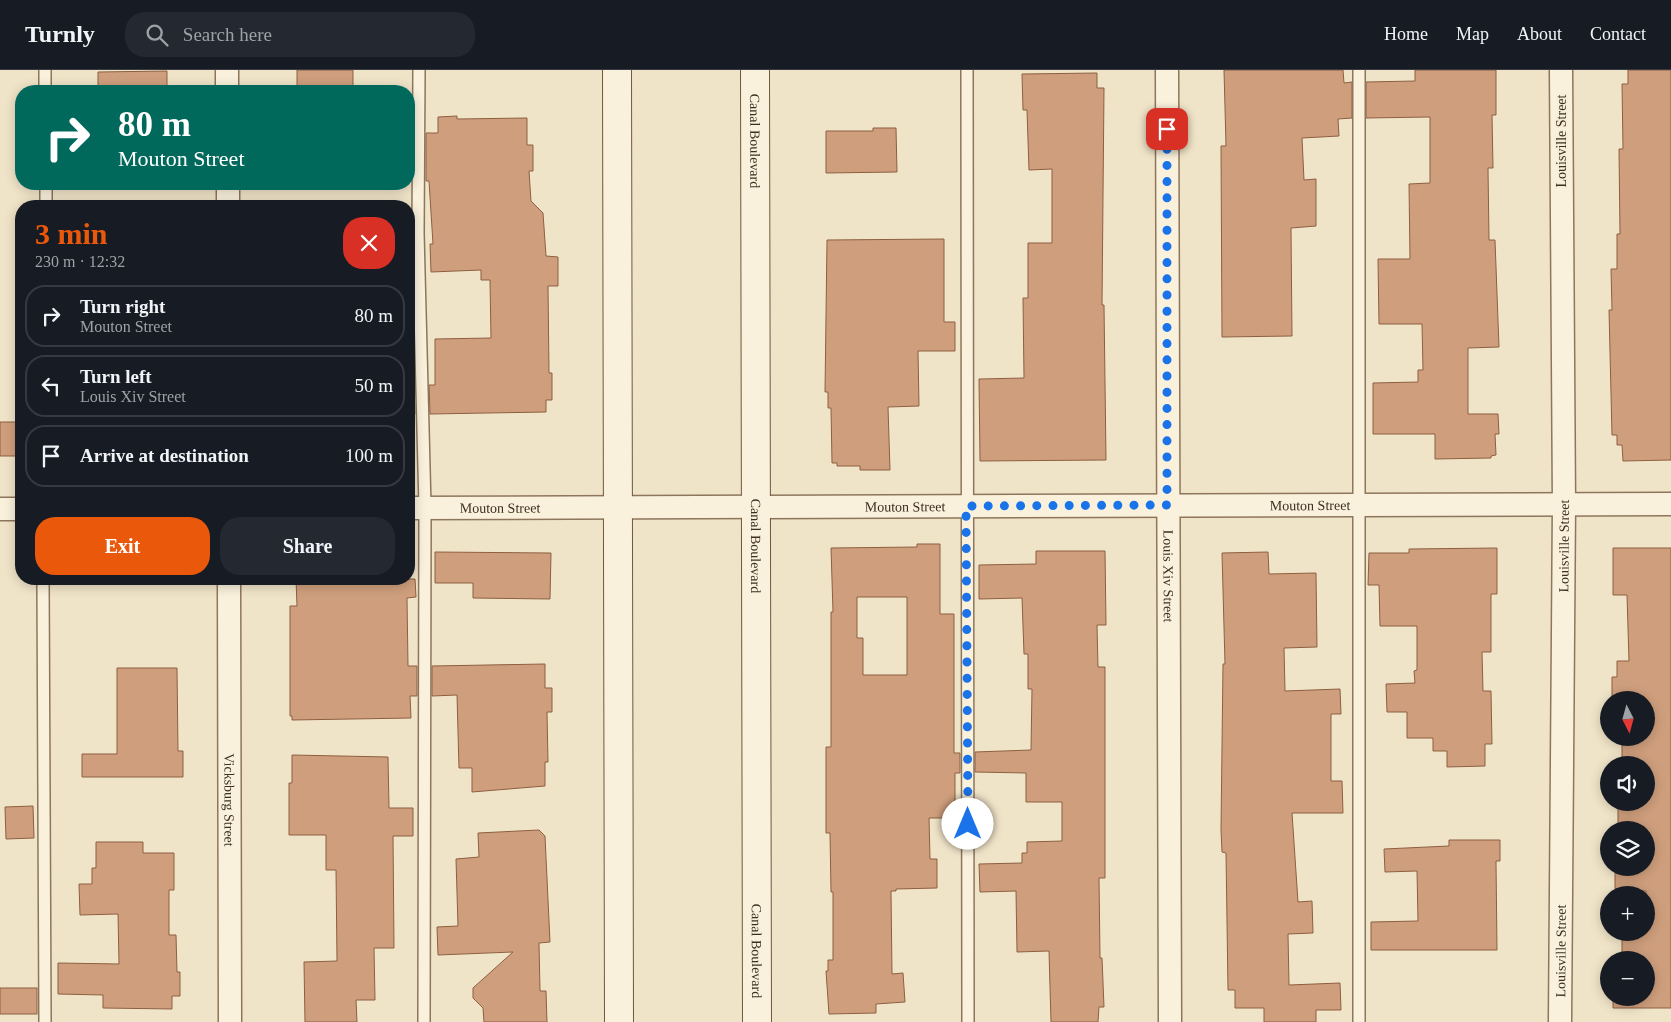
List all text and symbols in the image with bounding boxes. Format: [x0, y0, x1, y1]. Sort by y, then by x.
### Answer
search box [125, 12, 475, 57]
text: Turnly [25, 21, 95, 47]
icon: search [143, 21, 171, 49]
text: Search here [183, 24, 272, 45]
text: Home [1384, 24, 1428, 44]
text: Map [1456, 24, 1489, 44]
text: About [1517, 24, 1562, 44]
text: Contact [1590, 24, 1646, 44]
street label: Canal Boulevard [747, 94, 762, 188]
street label: Louisville Street [1554, 94, 1569, 187]
icon: right [35, 105, 100, 170]
text: 80 m [118, 105, 191, 144]
pin [1146, 108, 1188, 150]
icon: arrive [1153, 115, 1181, 143]
text: Mouton Street [118, 146, 245, 171]
text: 3 min [35, 217, 108, 250]
button: close [343, 217, 395, 269]
text: 230 m · 12:32 [35, 253, 125, 270]
text: Turn right [80, 296, 165, 317]
icon: right [37, 302, 65, 330]
text: 80 m [354, 305, 393, 326]
text: Mouton Street [80, 318, 172, 335]
text: Turn left [80, 366, 152, 387]
icon: left [37, 372, 65, 400]
text: 50 m [354, 375, 393, 396]
text: Louis Xiv Street [80, 388, 186, 405]
icon: arrive [37, 442, 65, 470]
text: Arrive at destination [80, 445, 249, 466]
text: 100 m [345, 445, 393, 466]
street label: Mouton Street [1270, 498, 1350, 513]
street label: Canal Boulevard [748, 499, 763, 593]
street label: Mouton Street [865, 499, 945, 515]
street label: Louisville Street [1556, 499, 1572, 593]
street label: Mouton Street [460, 501, 540, 516]
button: Exit [35, 517, 210, 575]
button: Share [220, 517, 395, 575]
street label: Louis Xiv Street [1160, 530, 1176, 622]
north arrow [1600, 691, 1655, 746]
map controls [1600, 691, 1655, 1006]
street label: Vicksburg Street [221, 753, 237, 847]
button: sound [1600, 756, 1655, 811]
position arrow [941, 797, 993, 849]
button: layers [1600, 821, 1655, 876]
button: + [1600, 886, 1655, 941]
street label: Canal Boulevard [749, 904, 764, 998]
street label: Louisville Street [1553, 904, 1569, 998]
button: − [1600, 951, 1655, 1006]

